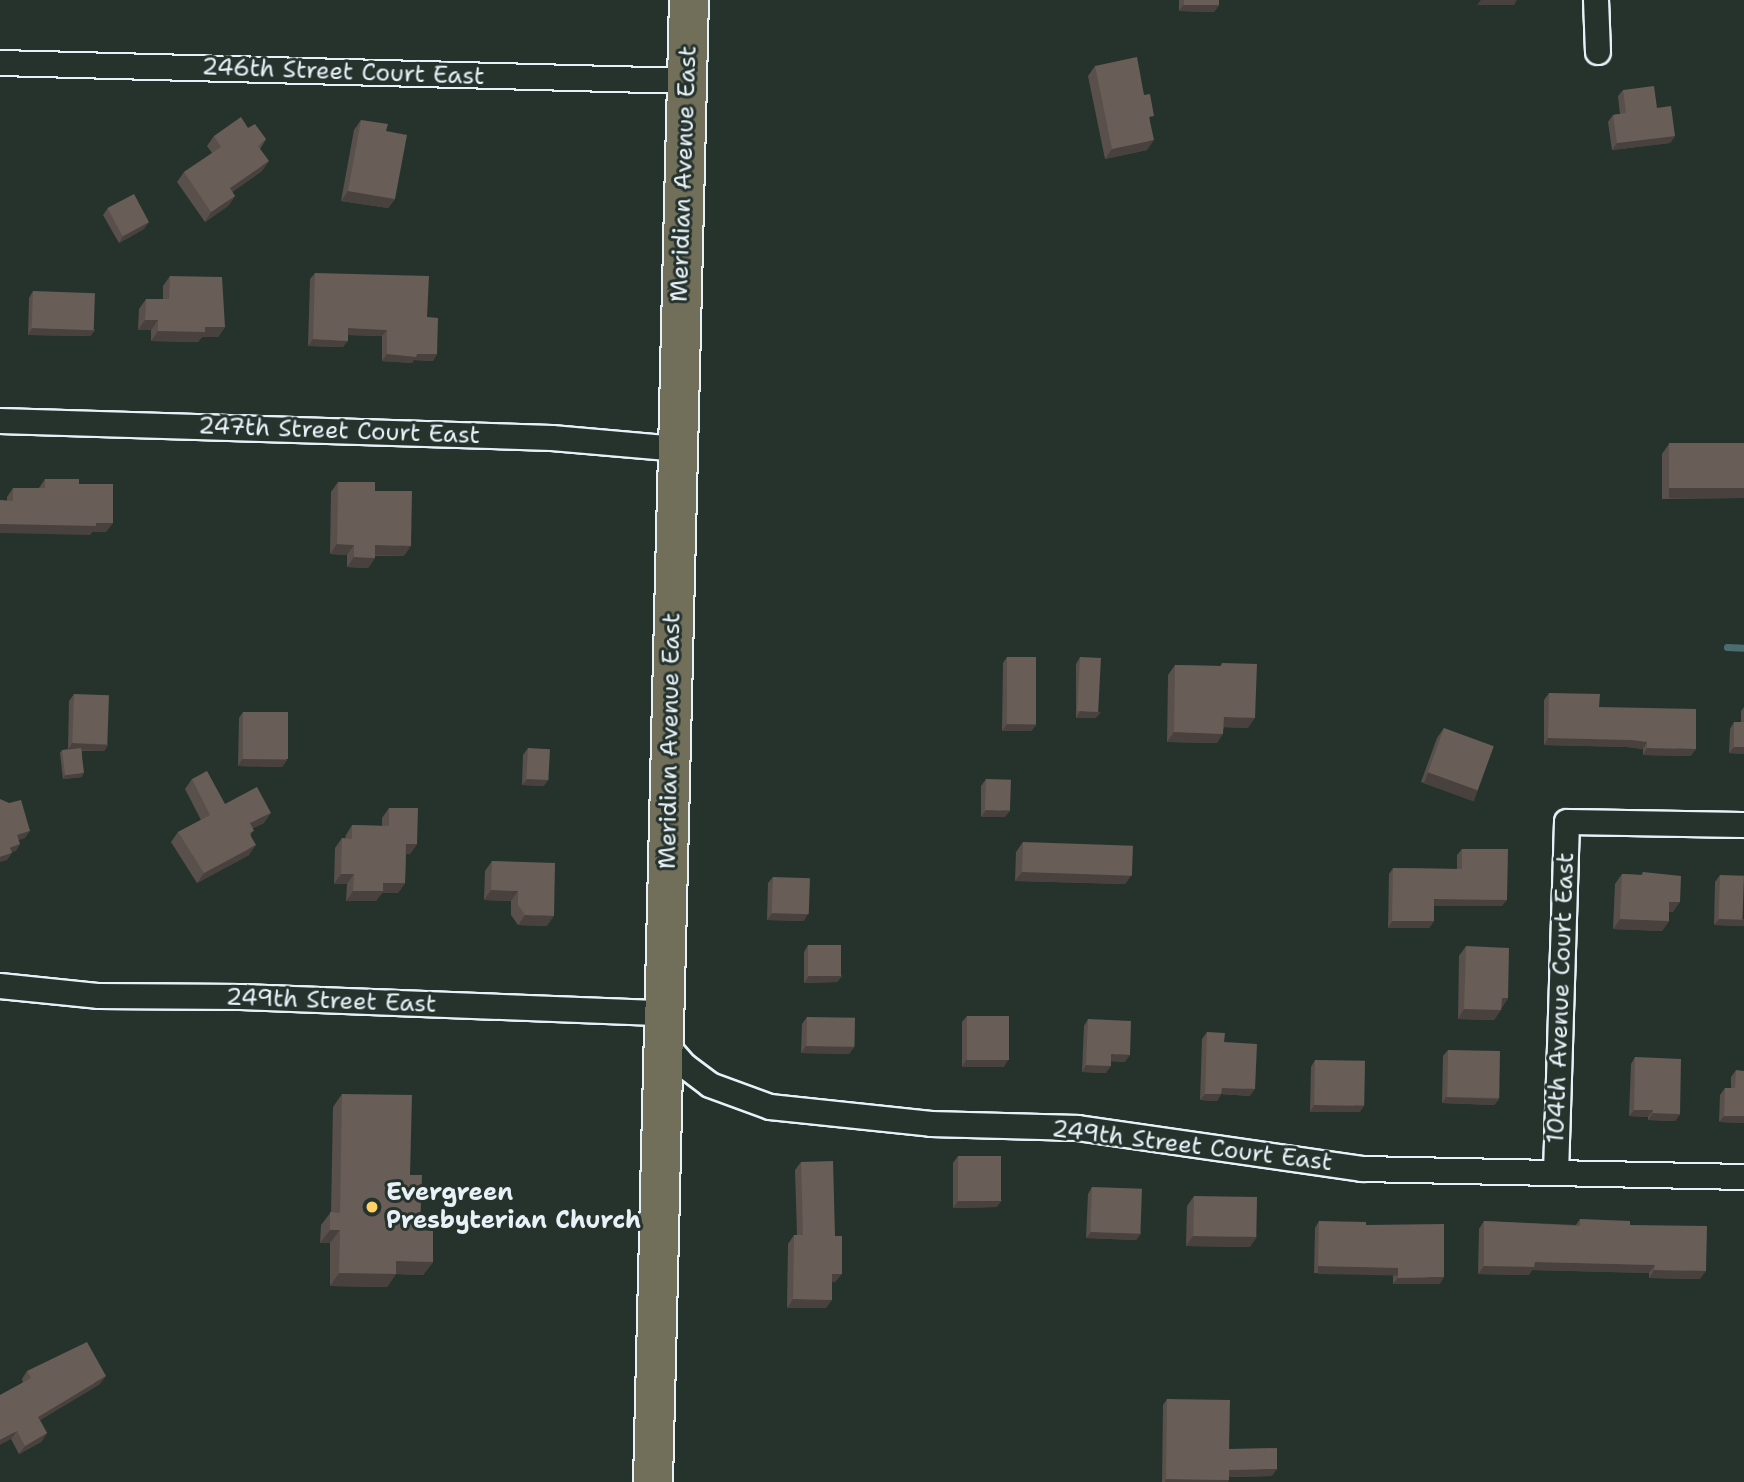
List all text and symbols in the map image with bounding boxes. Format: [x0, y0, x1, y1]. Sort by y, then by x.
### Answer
street label: Meridian Avenue East [665, 45, 703, 303]
street label: 246th Street Court East [201, 53, 485, 91]
street label: 247th Street Court East [198, 412, 480, 450]
street label: Meridian Avenue East [653, 613, 687, 869]
street label: 104th Avenue Court East [1542, 852, 1580, 1144]
street label: 249th Street East [225, 983, 437, 1019]
street label: 249th Street Court East [1050, 1114, 1334, 1178]
place label: Evergreen Presbyterian Church [386, 1179, 641, 1235]
marker: Evergreen Presbyterian Church [364, 1199, 380, 1215]

